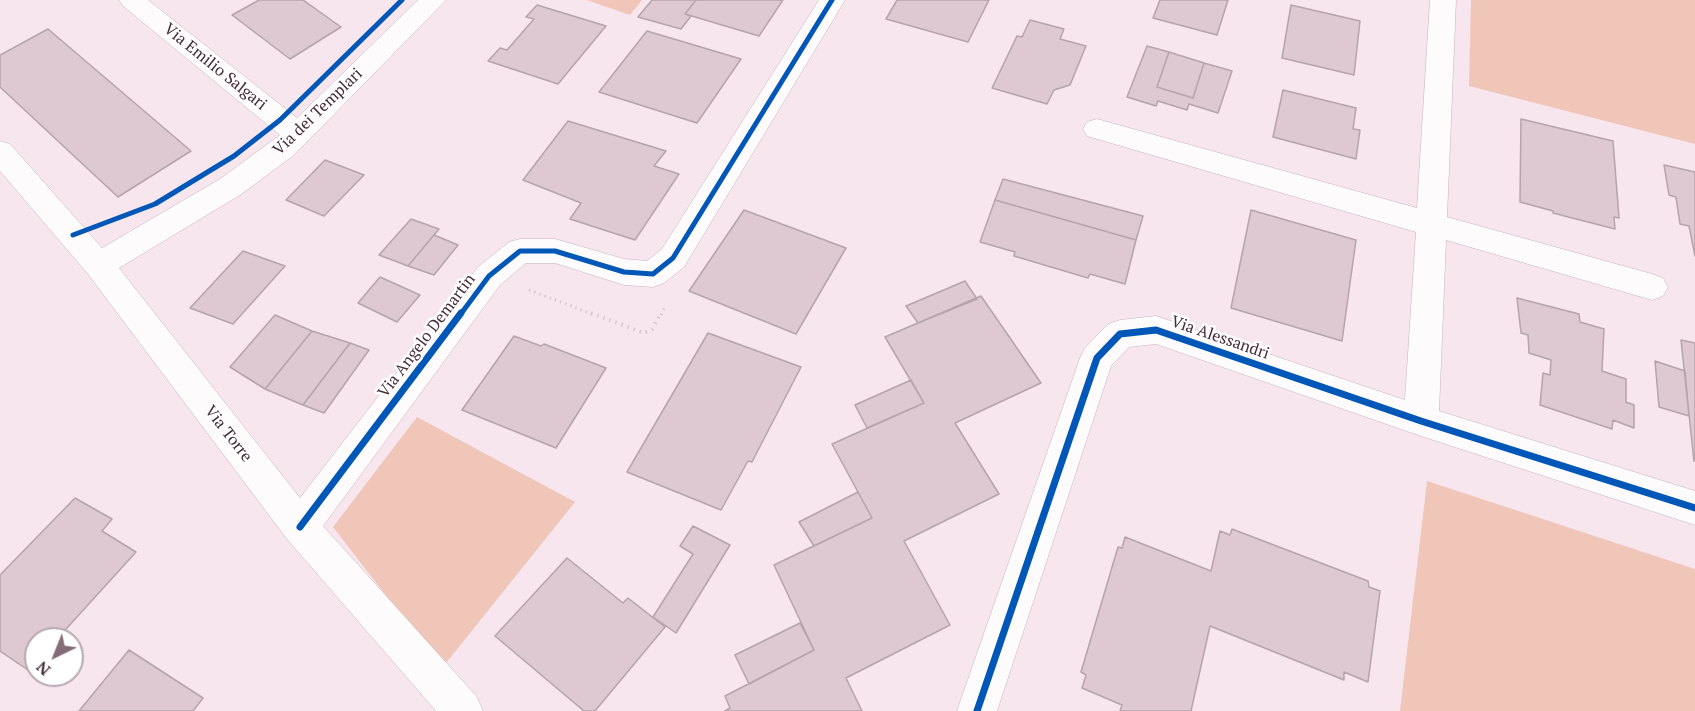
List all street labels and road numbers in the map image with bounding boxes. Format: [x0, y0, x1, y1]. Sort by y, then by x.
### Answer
street label: Via Emilio Salgari [160, 20, 270, 114]
street label: Via dei Templari [269, 64, 367, 160]
street label: Via Angelo Demartin [374, 270, 480, 402]
street label: Via Alessandri [1168, 312, 1272, 364]
street label: Via Torre [200, 402, 256, 466]

